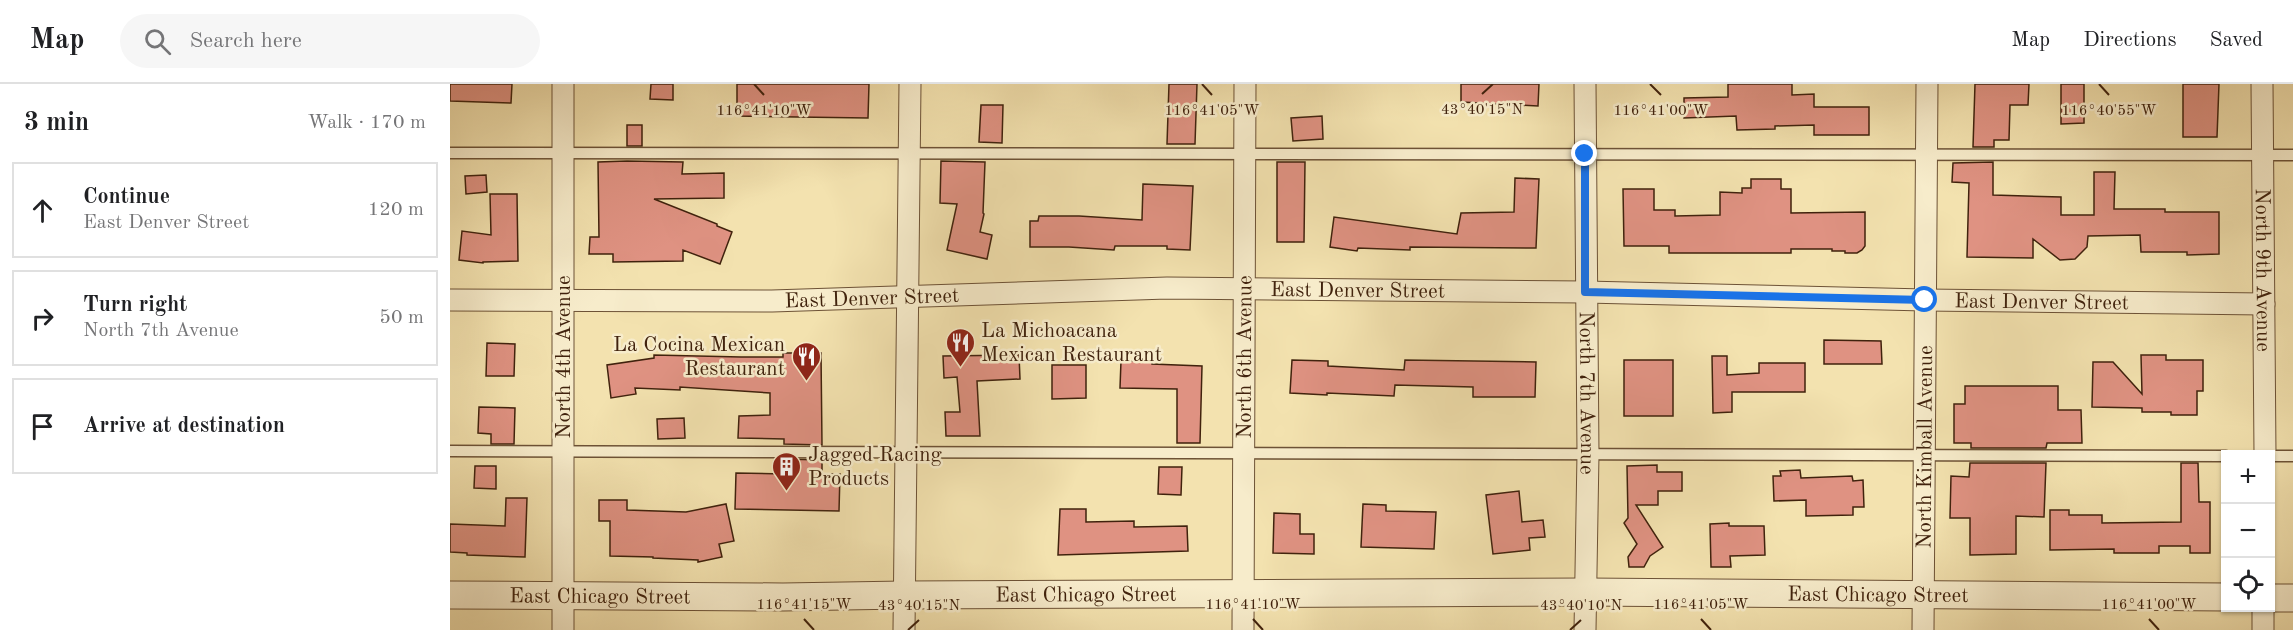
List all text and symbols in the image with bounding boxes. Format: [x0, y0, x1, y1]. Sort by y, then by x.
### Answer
search box [120, 14, 540, 68]
icon: search [141, 25, 174, 58]
text: Map [30, 27, 84, 55]
text: Search here [189, 30, 302, 52]
text: Map [2011, 30, 2050, 51]
text: Directions [2083, 30, 2177, 51]
text: Saved [2210, 30, 2263, 51]
text: 43°40'15"N [1441, 103, 1523, 118]
text: 116°41'10"W [716, 104, 812, 119]
text: 116°41'05"W [1164, 104, 1260, 119]
text: 116°41'00"W [1613, 104, 1709, 119]
text: 116°40'55"W [2061, 104, 2157, 119]
text: 3 min [24, 110, 89, 136]
text: Walk · 170 m [307, 113, 426, 133]
route end [1571, 140, 1597, 166]
text: Continue [83, 186, 170, 208]
street label: North 9th Avenue [2251, 188, 2273, 352]
icon: ahead [26, 194, 59, 227]
text: 120 m [368, 200, 424, 220]
text: East Denver Street [83, 213, 249, 233]
street label: North 4th Avenue [554, 275, 575, 439]
street label: North 6th Avenue [1235, 275, 1256, 439]
street label: East Denver Street [1270, 280, 1445, 303]
street label: East Denver Street [784, 286, 960, 313]
route start [1911, 286, 1937, 312]
street label: East Denver Street [1954, 291, 2129, 314]
text: Turn right [83, 294, 187, 316]
icon: right [26, 302, 59, 335]
text: 50 m [379, 308, 424, 328]
street label: North 7th Avenue [1575, 311, 1597, 475]
text: North 7th Avenue [83, 321, 239, 341]
place label: La Michoacana Mexican Restaurant [981, 321, 1162, 366]
restaurant icon: La Michoacana Mexican Restaurant [944, 326, 976, 368]
place label: La Cocina Mexican Restaurant [613, 335, 785, 380]
restaurant icon: La Cocina Mexican Restaurant [790, 340, 822, 382]
street label: North Kimball Avenue [1915, 345, 1937, 549]
icon: arrive [26, 410, 59, 443]
text: Arrive at destination [83, 415, 285, 437]
place label: Jagged Racing Products [808, 445, 942, 490]
building icon: Jagged Racing Products [771, 450, 803, 492]
map controls [2221, 450, 2275, 612]
button: + [2221, 450, 2275, 504]
button: − [2221, 504, 2275, 558]
button: locate [2221, 558, 2275, 612]
street label: East Chicago Street [995, 585, 1177, 607]
street label: East Chicago Street [1787, 585, 1969, 607]
street label: East Chicago Street [509, 586, 691, 608]
text: 116°41'15"W [756, 598, 852, 613]
text: 116°41'10"W [1205, 598, 1301, 613]
text: 116°41'05"W [1653, 598, 1749, 613]
text: 116°41'00"W [2101, 598, 2197, 613]
text: 43°40'15"N [878, 599, 960, 614]
text: 43°40'10"N [1540, 599, 1622, 614]

